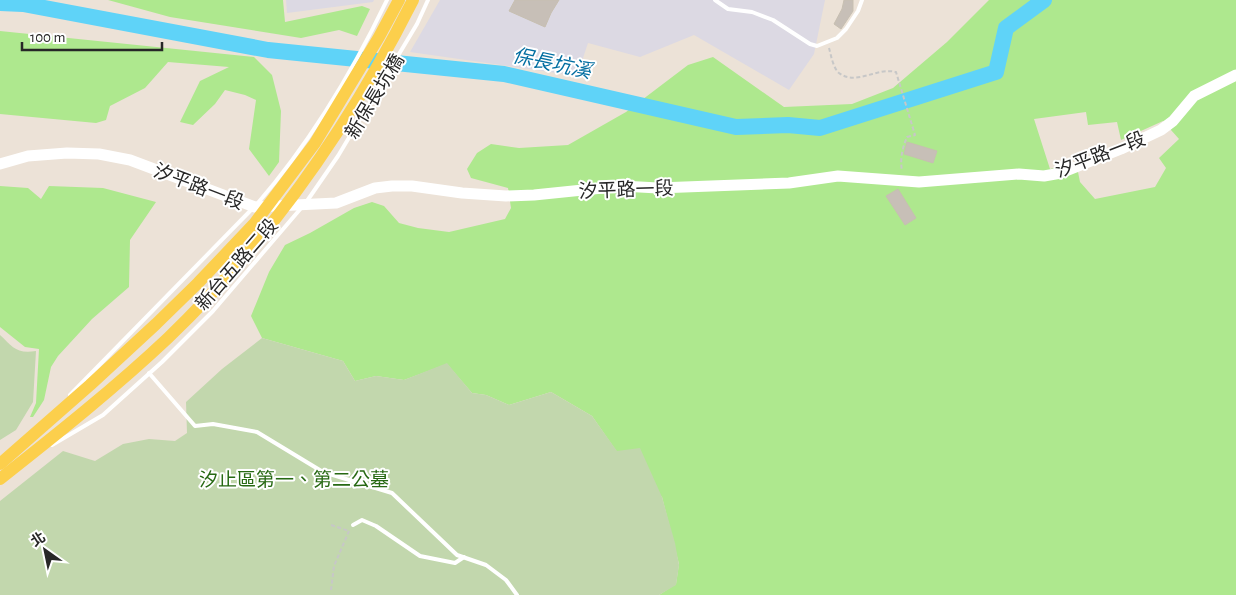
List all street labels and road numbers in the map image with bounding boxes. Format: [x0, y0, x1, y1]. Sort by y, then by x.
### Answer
street label: 新保長坑橋 [341, 50, 408, 142]
street label: 汐平路一段 [1052, 128, 1148, 181]
street label: 汐平路一段 [151, 160, 247, 213]
street label: 汐平路一段 [578, 177, 674, 202]
street label: 新台五路二段 [191, 214, 282, 314]

